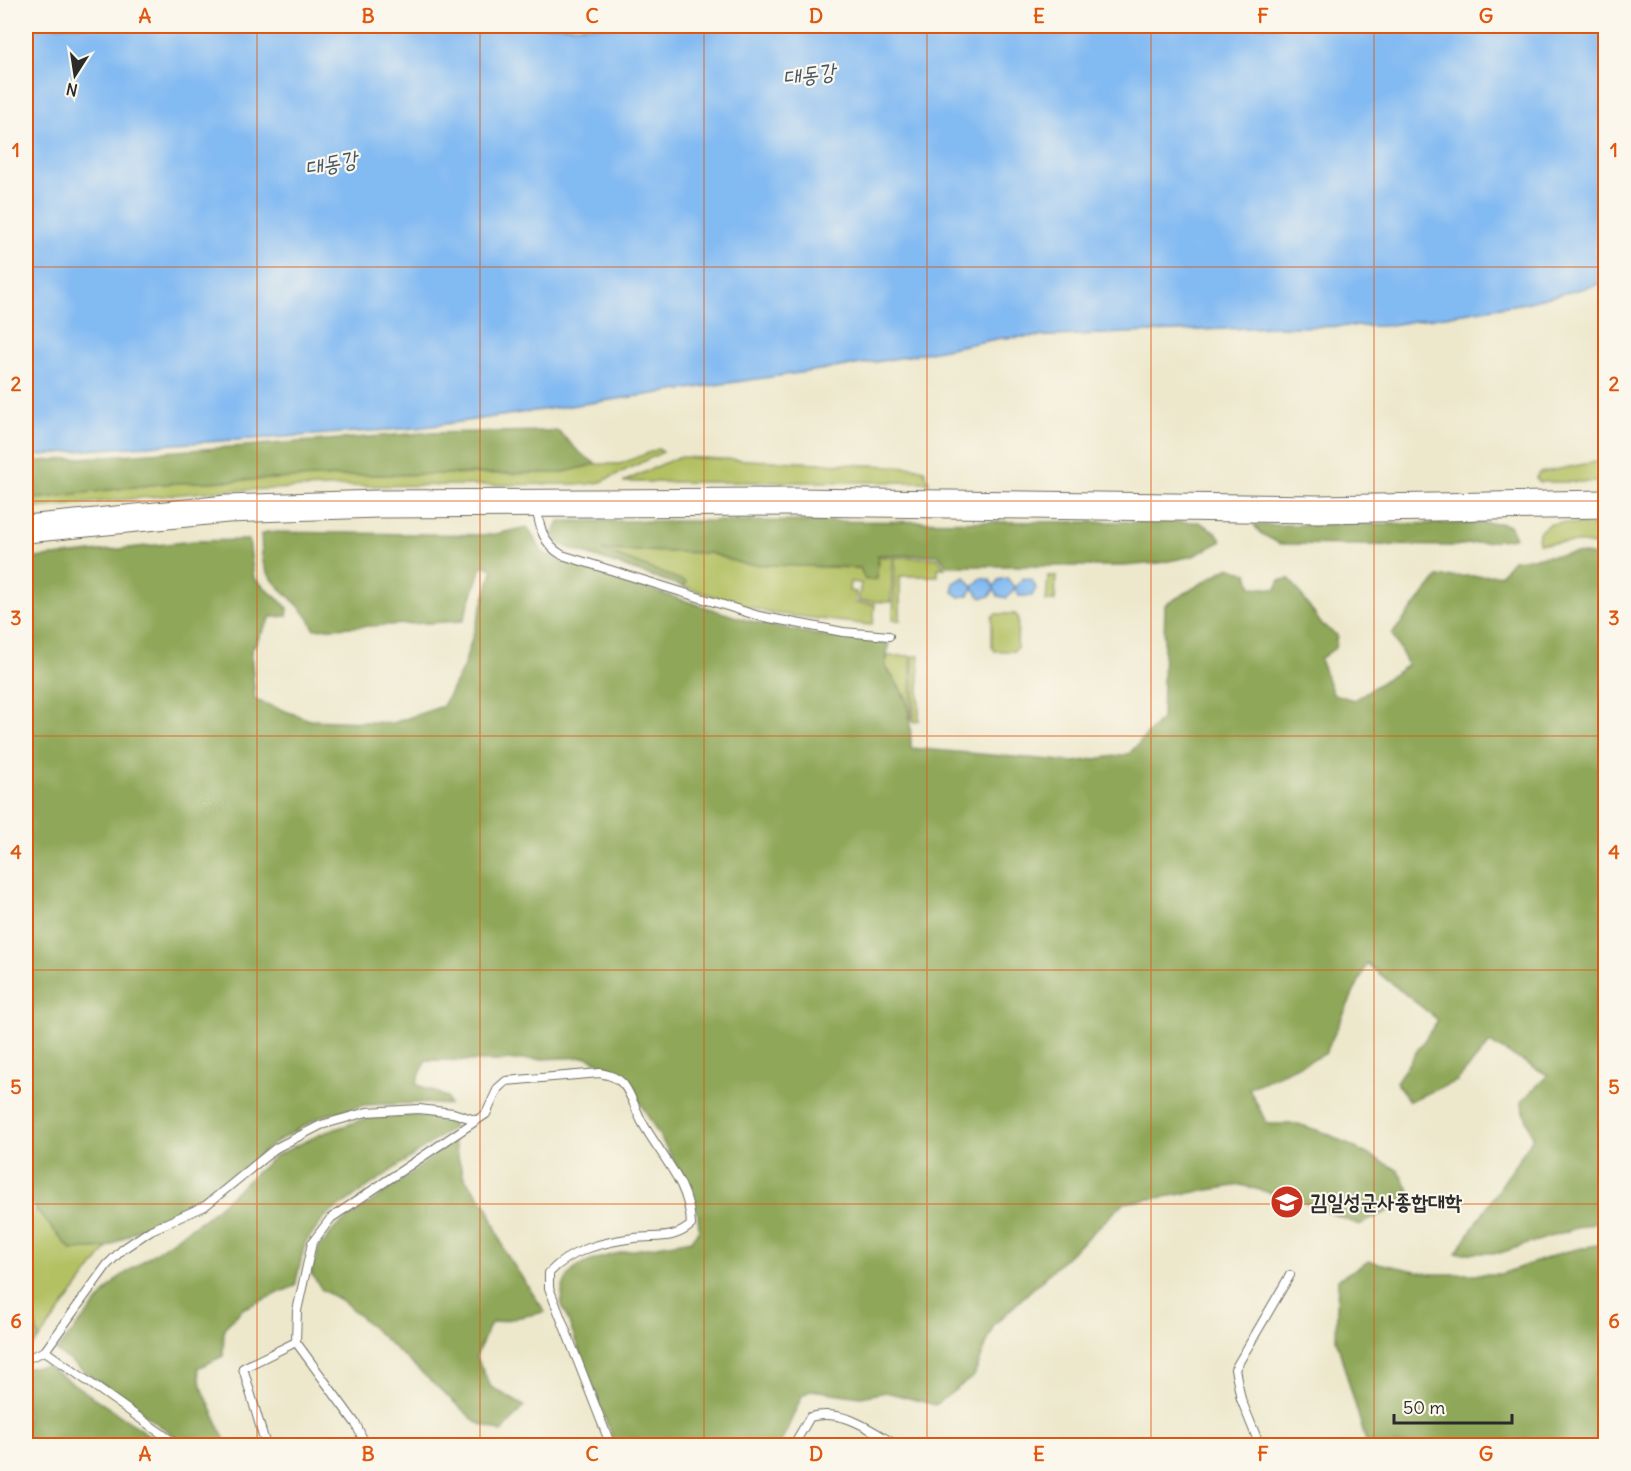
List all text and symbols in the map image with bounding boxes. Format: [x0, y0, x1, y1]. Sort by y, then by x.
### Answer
text: A [139, 3, 152, 28]
text: B [361, 3, 375, 28]
text: C [585, 3, 599, 28]
text: D [809, 3, 823, 28]
text: E [1033, 3, 1045, 28]
text: F [1257, 3, 1269, 28]
text: G [1479, 3, 1493, 28]
north arrow [45, 45, 105, 105]
water label: 대동강 [781, 57, 839, 91]
text: N [64, 79, 79, 101]
text: 1 [12, 137, 20, 162]
text: 1 [1610, 137, 1618, 162]
water label: 대동강 [302, 144, 362, 182]
text: 2 [11, 371, 22, 396]
text: 2 [1609, 371, 1620, 396]
text: 3 [10, 605, 22, 630]
text: 3 [1608, 605, 1620, 630]
text: 4 [10, 839, 22, 864]
text: 4 [1608, 839, 1620, 864]
text: 5 [10, 1074, 22, 1099]
text: 5 [1608, 1074, 1620, 1099]
school or university icon: 김일성군사종합대학 [1269, 1184, 1305, 1220]
place label: 김일성군사종합대학 [1310, 1188, 1462, 1215]
text: 6 [10, 1308, 22, 1333]
text: 6 [1608, 1308, 1620, 1333]
scale bar [1394, 1387, 1512, 1425]
text: 50 m [1403, 1396, 1445, 1419]
text: A [139, 1441, 152, 1466]
text: B [361, 1441, 375, 1466]
text: C [585, 1441, 599, 1466]
text: D [809, 1441, 823, 1466]
text: E [1033, 1441, 1045, 1466]
text: F [1257, 1441, 1269, 1466]
text: G [1479, 1441, 1493, 1466]

